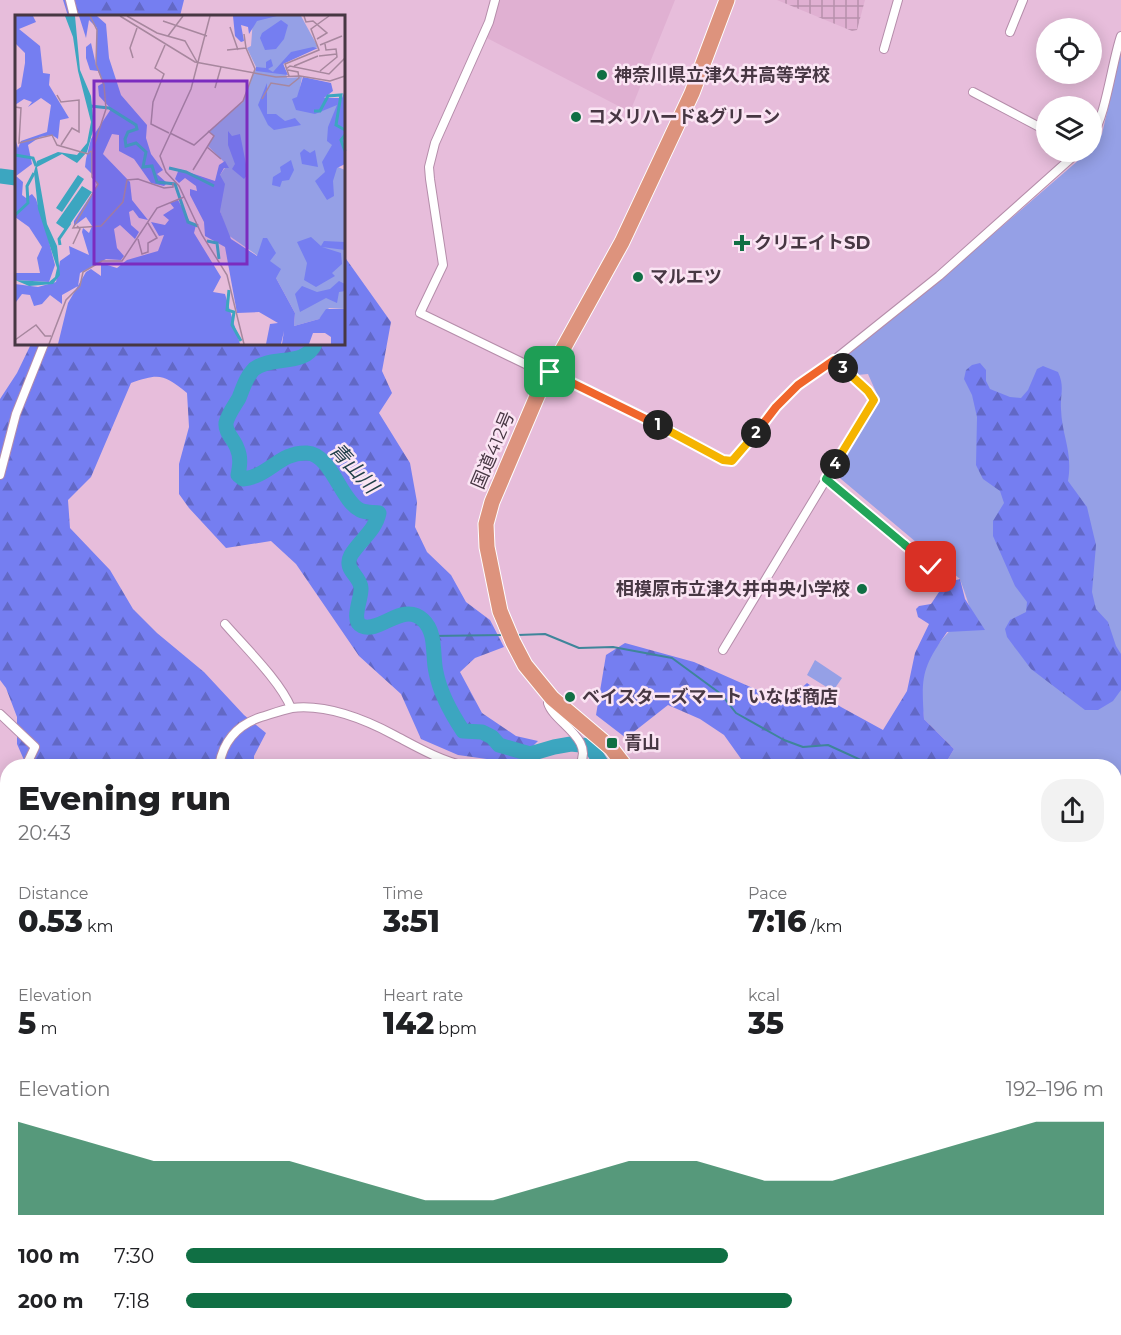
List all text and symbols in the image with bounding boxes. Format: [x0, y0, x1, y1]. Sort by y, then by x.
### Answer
inset map [15, 15, 345, 345]
map controls [1036, 18, 1102, 162]
button: locate [1036, 18, 1102, 84]
place label: 神奈川県立津久井高等学校 [614, 64, 830, 86]
marker: 神奈川県立津久井高等学校 [595, 68, 609, 82]
button: layers [1036, 96, 1102, 162]
place label: コメリハード&グリーン [588, 106, 780, 128]
marker: コメリハード&グリーン [569, 110, 583, 124]
place label: クリエイトSD [754, 232, 870, 254]
marker: クリエイトSD [735, 236, 749, 250]
place label: マルエツ [650, 266, 722, 288]
marker: マルエツ [631, 270, 645, 284]
pin [524, 346, 575, 397]
pin: 3 [828, 353, 858, 383]
icon: arrive [533, 355, 566, 388]
text: 3 [838, 358, 848, 377]
street label: 国道412号 [467, 408, 519, 492]
pin: 1 [643, 410, 673, 440]
text: 1 [655, 415, 661, 434]
pin: 2 [741, 418, 771, 448]
text: 2 [751, 423, 761, 442]
water label: 青山川 [325, 438, 385, 500]
pin: 4 [820, 449, 850, 479]
text: 4 [829, 454, 841, 473]
pin [905, 541, 956, 592]
icon: check [914, 550, 947, 583]
place label: 相模原市立津久井中央小学校 [616, 578, 850, 600]
marker: 相模原市立津久井中央小学校 [855, 582, 869, 596]
place label: ベイスターズマート いなば商店 [582, 686, 838, 708]
marker: ベイスターズマート いなば商店 [563, 690, 577, 704]
place label: 青山 [624, 732, 660, 754]
marker: 青山 [605, 736, 619, 750]
text: Evening run [18, 778, 231, 818]
button: share [1041, 779, 1104, 842]
text: 20:43 [18, 821, 71, 845]
text: Distance [18, 884, 88, 903]
text: Time [383, 884, 423, 903]
text: Pace [748, 884, 787, 903]
text: 0.53 [18, 903, 83, 940]
text: 3:51 [383, 903, 440, 940]
text: 7:16 [748, 903, 806, 940]
text: km [83, 917, 113, 936]
text: /km [806, 917, 843, 936]
text: Elevation [18, 986, 92, 1005]
text: Heart rate [383, 986, 463, 1005]
text: kcal [748, 986, 780, 1005]
text: 5 [18, 1005, 36, 1042]
text: 142 [383, 1005, 434, 1042]
text: 35 [748, 1005, 784, 1042]
text: m [36, 1019, 57, 1038]
text: bpm [434, 1019, 477, 1038]
text: Elevation [18, 1077, 110, 1101]
text: 192–196 m [1006, 1077, 1104, 1101]
text: 100 m [18, 1244, 80, 1268]
text: 7:30 [114, 1244, 154, 1268]
text: 200 m [18, 1289, 84, 1313]
text: 7:18 [114, 1289, 150, 1313]

